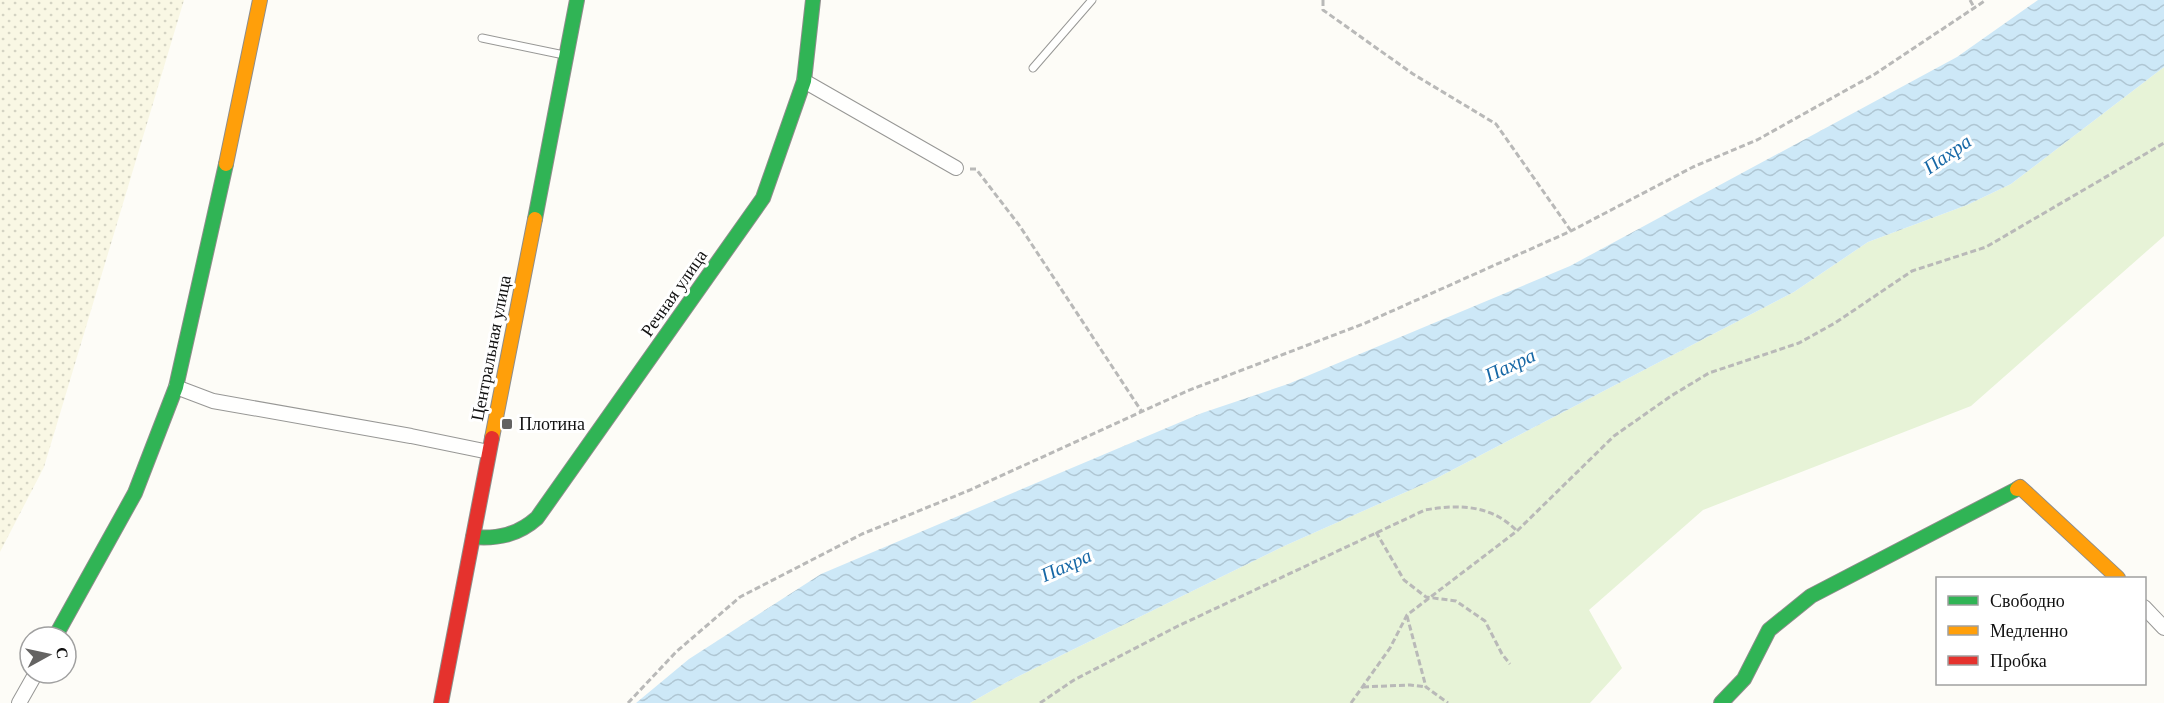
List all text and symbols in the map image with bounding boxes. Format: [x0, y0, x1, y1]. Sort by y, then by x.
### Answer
water label: Пахра [1918, 130, 1976, 180]
street label: Речная улица [637, 246, 711, 340]
street label: Центральная улица [467, 273, 515, 423]
water label: Пахра [1480, 344, 1539, 388]
place label: Плотина [519, 414, 585, 434]
marker: Плотина [500, 417, 514, 431]
water label: Пахра [1036, 544, 1095, 587]
legend [1936, 577, 2146, 685]
text: Свободно [1990, 591, 2065, 611]
text: Медленно [1990, 621, 2068, 641]
north arrow [18, 625, 78, 685]
text: С [53, 646, 72, 660]
text: Пробка [1990, 651, 2047, 671]

